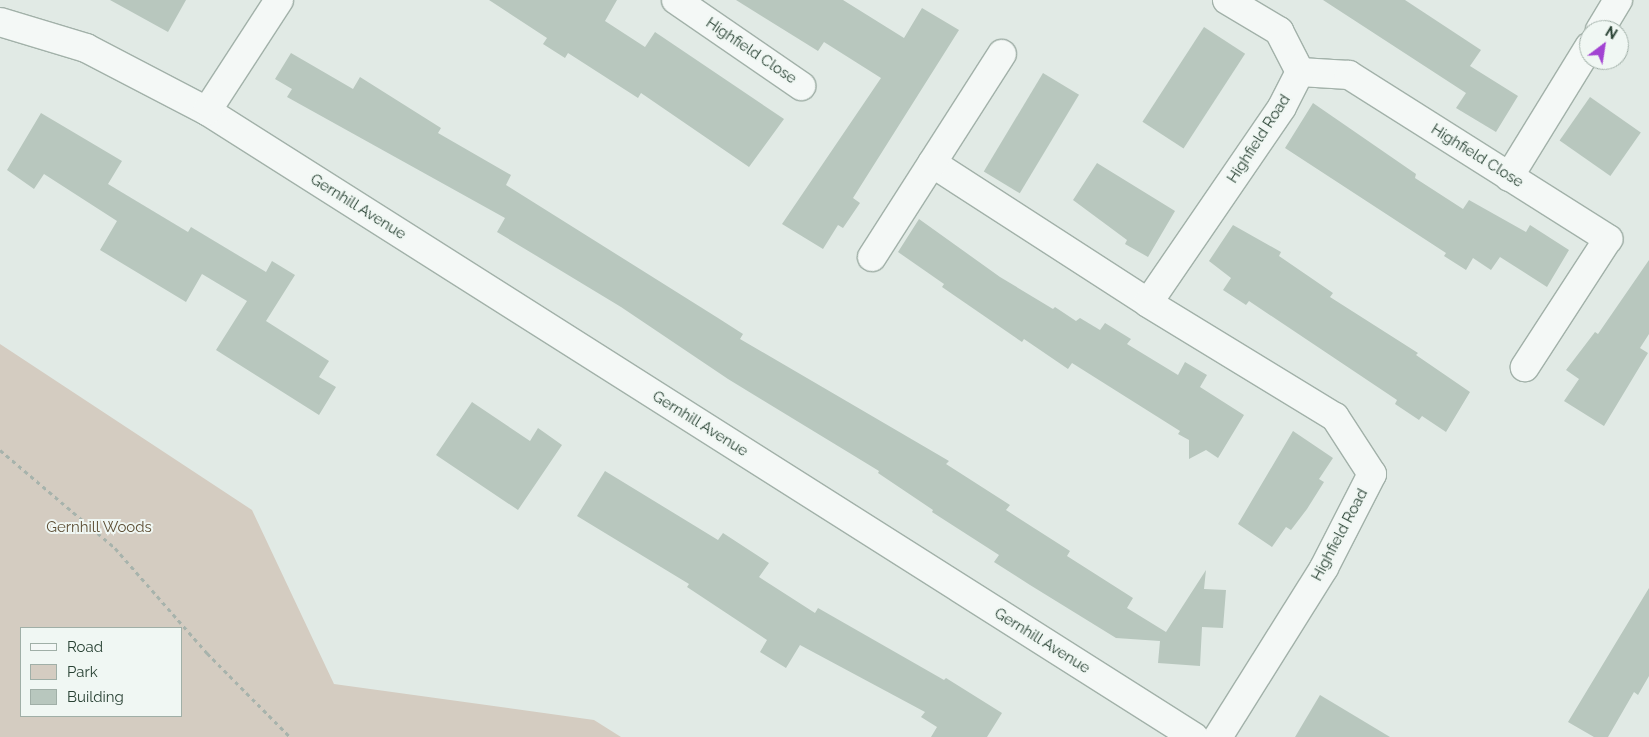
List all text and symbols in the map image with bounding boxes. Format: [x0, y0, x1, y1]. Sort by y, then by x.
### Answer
street label: Highfield Close [702, 14, 800, 88]
north arrow [1579, 20, 1629, 70]
text: N [1603, 23, 1620, 43]
street label: Highfield Road [1224, 91, 1294, 187]
street label: Highfield Close [1428, 120, 1526, 192]
street label: Gernhill Avenue [307, 170, 409, 244]
street label: Gernhill Avenue [649, 387, 751, 461]
street label: Highfield Road [1308, 486, 1372, 584]
park label: Gernhill Woods [46, 519, 152, 537]
street label: Gernhill Avenue [991, 604, 1093, 678]
legend [20, 627, 182, 717]
text: Road [67, 638, 103, 656]
text: Park [67, 663, 98, 681]
text: Building [67, 688, 124, 706]

